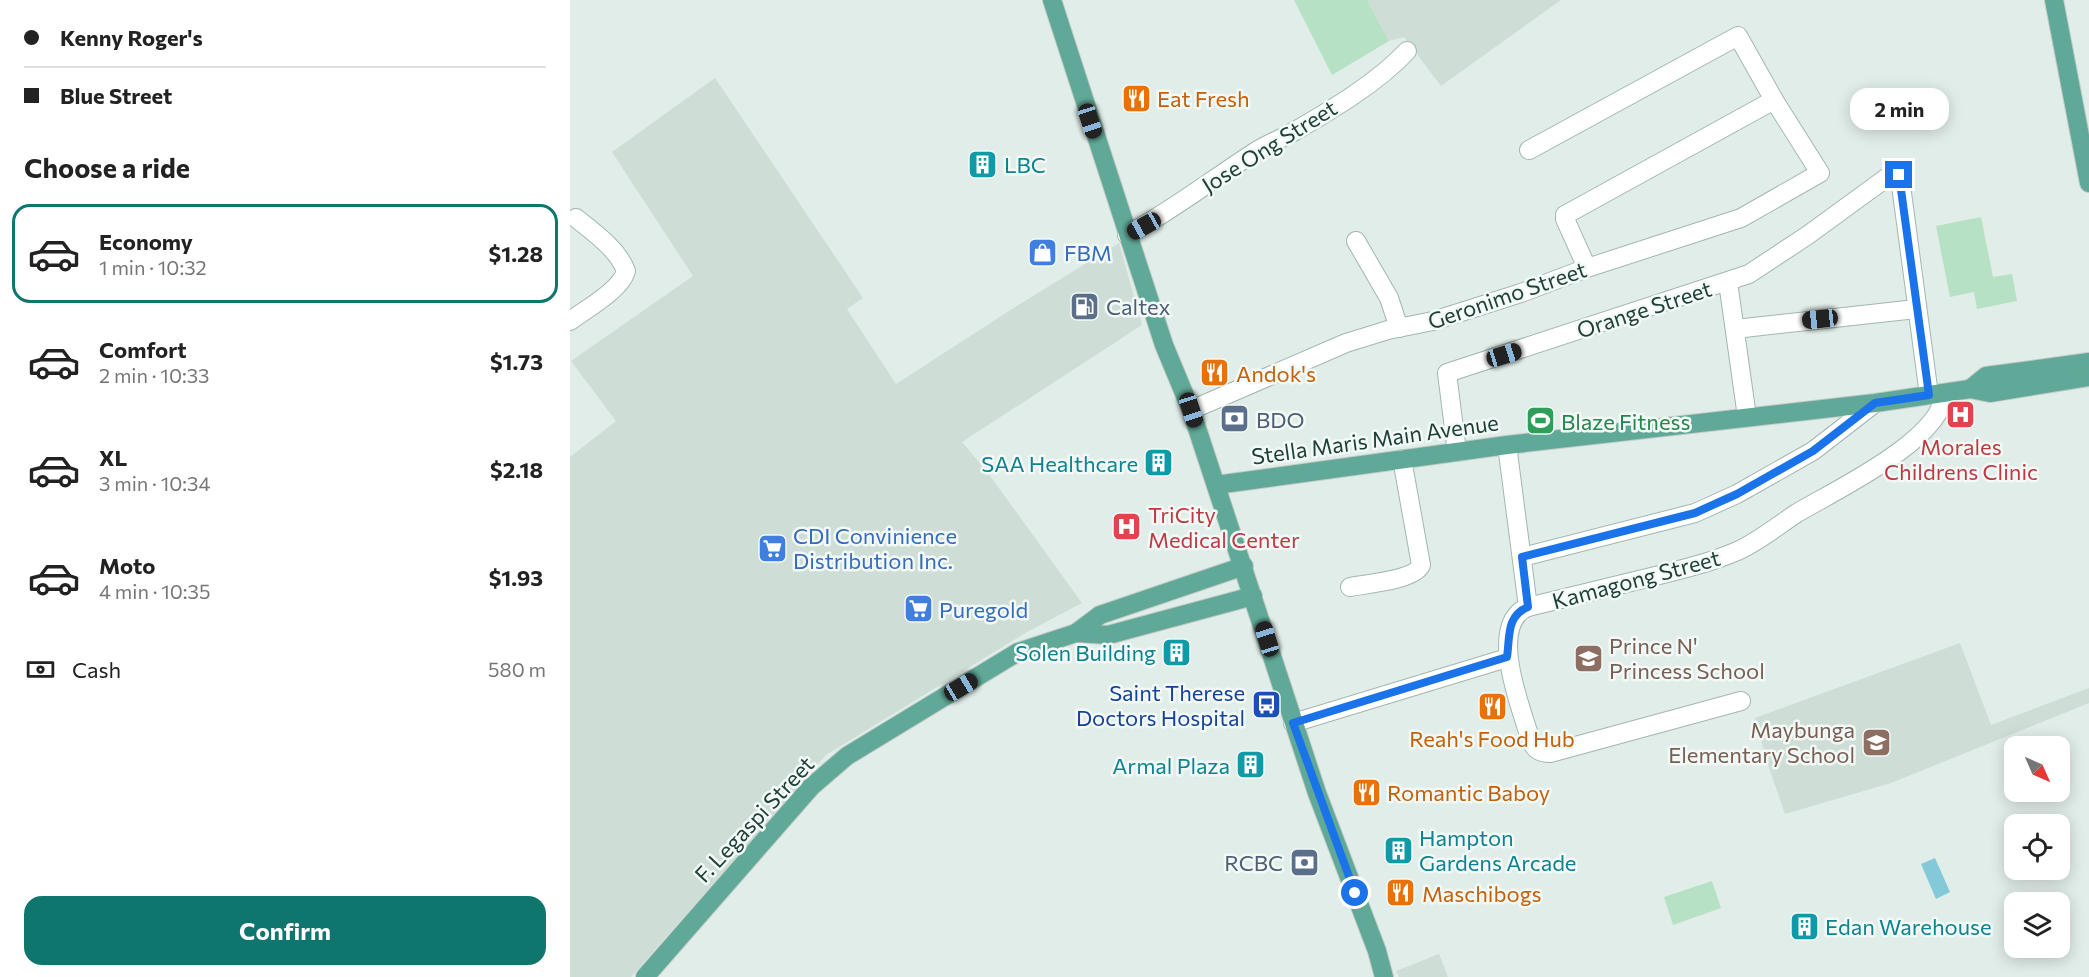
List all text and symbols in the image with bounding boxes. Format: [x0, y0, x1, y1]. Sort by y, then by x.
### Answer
text: Kenny Roger's [60, 24, 203, 51]
text: Blue Street [60, 82, 172, 109]
restaurant icon: Eat Fresh [1120, 82, 1152, 114]
place label: Eat Fresh [1157, 85, 1250, 112]
callout: 2 min [1850, 88, 1948, 130]
street label: Jose Ong Street [1197, 94, 1341, 198]
text: 2 min [1875, 97, 1924, 121]
car [1076, 101, 1104, 141]
building icon: LBC [967, 148, 999, 180]
text: Choose a ride [24, 151, 190, 184]
place label: LBC [1004, 151, 1046, 178]
route end [1885, 161, 1912, 188]
car [1124, 209, 1164, 243]
icon: car [27, 227, 81, 281]
text: Economy [99, 228, 193, 255]
shop icon: FBM [1027, 236, 1059, 268]
place label: FBM [1064, 239, 1112, 266]
text: $1.28 [489, 240, 543, 267]
text: 1 min · 10:32 [99, 255, 207, 279]
street label: Geronimo Street [1424, 255, 1590, 335]
street label: Orange Street [1573, 274, 1715, 344]
fuel station icon: Caltex [1069, 290, 1101, 322]
place label: Caltex [1106, 293, 1171, 320]
car [1801, 308, 1839, 330]
icon: car [27, 335, 81, 389]
text: Comfort [99, 336, 187, 363]
car [1484, 341, 1524, 369]
text: $1.73 [490, 348, 543, 375]
restaurant icon: Andok's [1199, 357, 1231, 389]
place label: Andok's [1236, 360, 1316, 387]
text: 2 min · 10:33 [99, 363, 209, 387]
car [1177, 390, 1205, 430]
hospital icon: Morales Childrens Clinic [1945, 398, 1977, 430]
bank icon: BDO [1219, 403, 1251, 435]
sports icon: Blaze Fitness [1524, 405, 1556, 437]
place label: BDO [1256, 406, 1304, 433]
street label: Stella Maris Main Avenue [1250, 408, 1500, 470]
place label: Blaze Fitness [1561, 408, 1691, 435]
place label: Morales Childrens Clinic [1884, 433, 2038, 485]
icon: car [27, 443, 81, 497]
text: XL [99, 444, 127, 471]
building icon: SAA Healthcare [1143, 447, 1175, 479]
place label: SAA Healthcare [981, 450, 1138, 477]
text: $2.18 [490, 456, 543, 483]
text: 3 min · 10:34 [99, 471, 210, 495]
place label: TriCity Medical Center [1148, 501, 1300, 553]
hospital icon: TriCity Medical Center [1111, 511, 1143, 543]
place label: CDI Convinience Distribution Inc. [793, 522, 957, 574]
supermarket icon: CDI Convinience Distribution Inc. [756, 532, 788, 564]
street label: Kamagong Street [1549, 544, 1723, 614]
icon: car [27, 551, 81, 605]
text: Moto [99, 552, 155, 579]
text: $1.93 [489, 564, 543, 591]
text: 4 min · 10:35 [99, 579, 210, 603]
supermarket icon: Puregold [902, 593, 934, 625]
place label: Puregold [939, 596, 1028, 623]
car [1253, 619, 1281, 659]
place label: Prince N' Princess School [1609, 632, 1765, 684]
building icon: Solen Building [1161, 636, 1193, 668]
place label: Solen Building [1015, 639, 1156, 666]
school or university icon: Prince N' Princess School [1572, 642, 1604, 674]
icon: cash [24, 653, 57, 686]
text: Cash [72, 656, 121, 683]
text: 580 m [488, 657, 546, 681]
car [941, 670, 981, 704]
place label: Saint Therese Doctors Hospital [1076, 679, 1245, 731]
bus stop icon: Saint Therese Doctors Hospital [1250, 689, 1282, 721]
restaurant icon: Reah's Food Hub [1476, 690, 1508, 722]
place label: Maybunga Elementary School [1668, 716, 1855, 768]
place label: Reah's Food Hub [1409, 725, 1575, 752]
school or university icon: Maybunga Elementary School [1860, 726, 1892, 758]
north arrow [2004, 736, 2070, 802]
map controls [2004, 736, 2070, 958]
building icon: Armal Plaza [1235, 749, 1267, 781]
street label: F. Legaspi Street [689, 750, 819, 888]
place label: Armal Plaza [1112, 752, 1230, 779]
restaurant icon: Romantic Baboy [1350, 776, 1382, 808]
place label: Romantic Baboy [1387, 779, 1550, 806]
button: locate [2004, 814, 2070, 880]
place label: Hampton Gardens Arcade [1419, 824, 1576, 876]
building icon: Hampton Gardens Arcade [1382, 834, 1414, 866]
bank icon: RCBC [1288, 846, 1320, 878]
place label: RCBC [1224, 849, 1283, 876]
restaurant icon: Maschibogs [1385, 877, 1417, 909]
route start [1341, 879, 1368, 906]
place label: Maschibogs [1422, 880, 1542, 907]
button: layers [2004, 892, 2070, 958]
button: Confirm [24, 896, 546, 965]
building icon: Edan Warehouse [1788, 910, 1820, 942]
place label: Edan Warehouse [1825, 913, 1992, 940]

